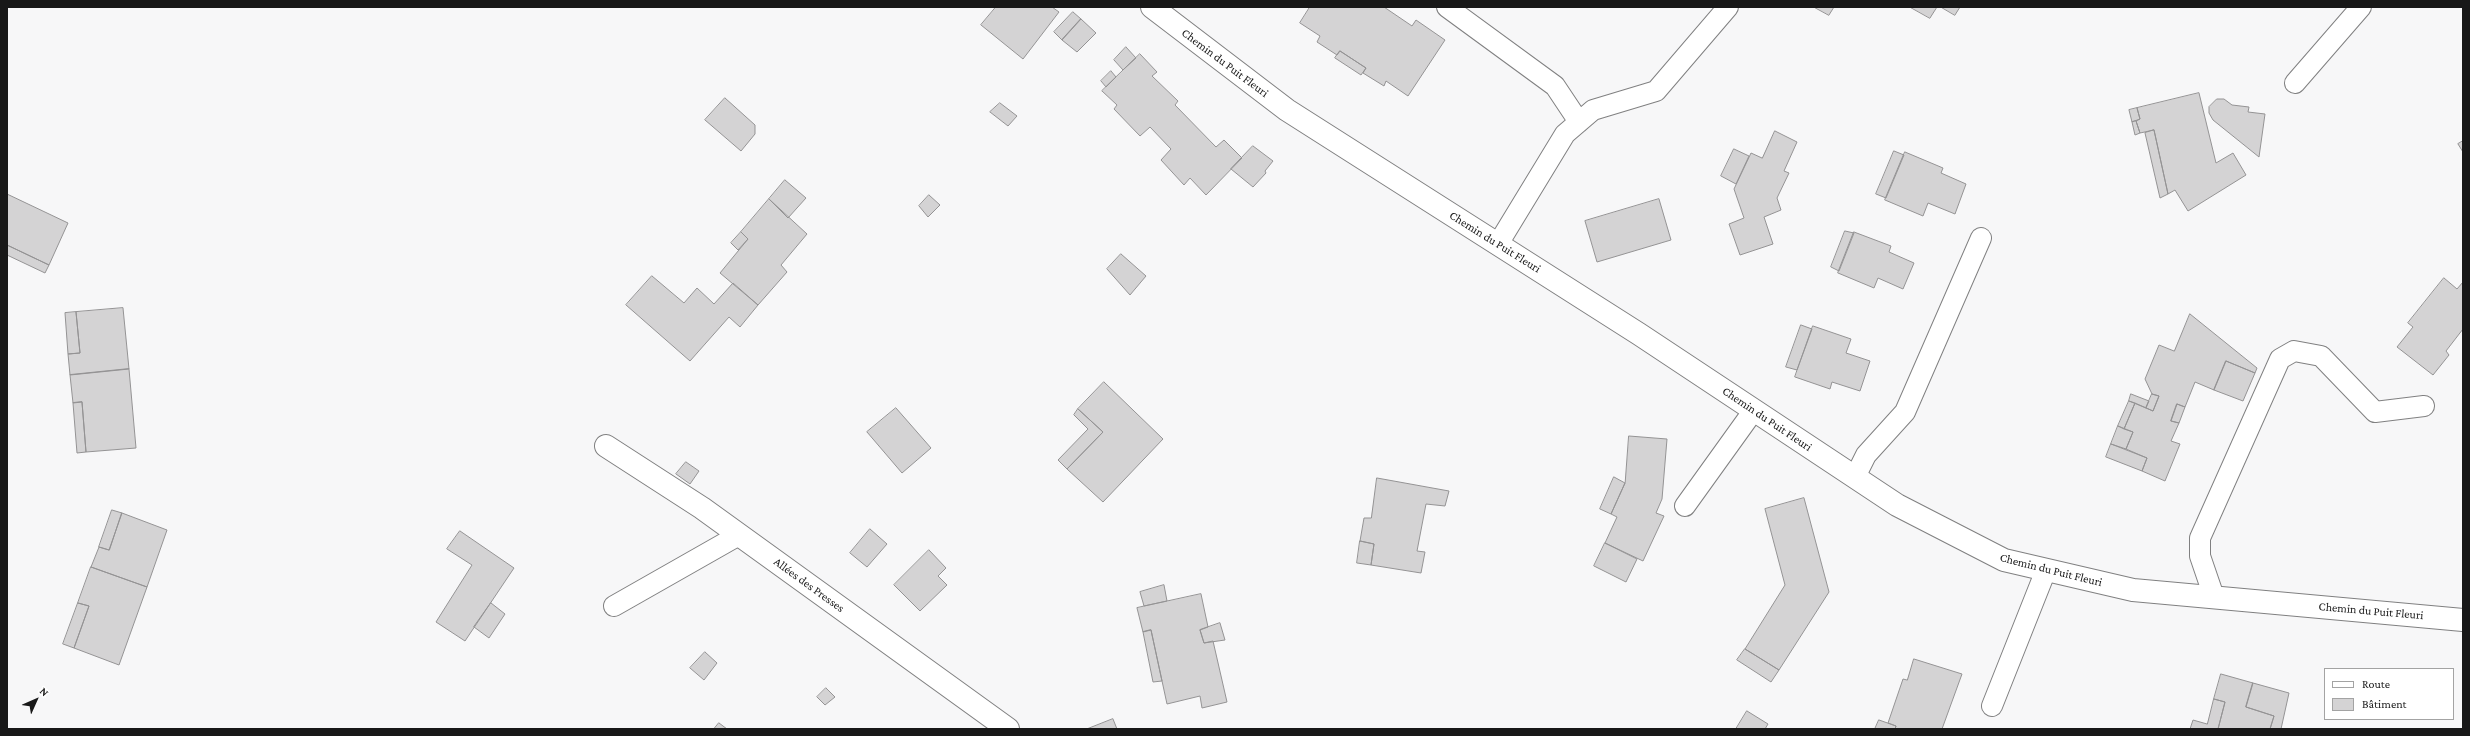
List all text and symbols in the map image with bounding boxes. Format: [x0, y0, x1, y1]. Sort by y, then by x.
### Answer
street label: Chemin du Puit Fleuri [1179, 26, 1271, 100]
street label: Chemin du Puit Fleuri [1447, 208, 1543, 276]
street label: Chemin du Puit Fleuri [1719, 384, 1815, 454]
street label: Chemin du Puit Fleuri [1998, 550, 2104, 590]
street label: Allées des Presses [771, 555, 847, 615]
street label: Chemin du Puit Fleuri [2318, 599, 2424, 623]
legend [2324, 668, 2454, 720]
text: Route [2362, 677, 2390, 691]
north arrow [16, 680, 56, 720]
text: N [38, 685, 51, 698]
text: Bâtiment [2362, 697, 2407, 711]

